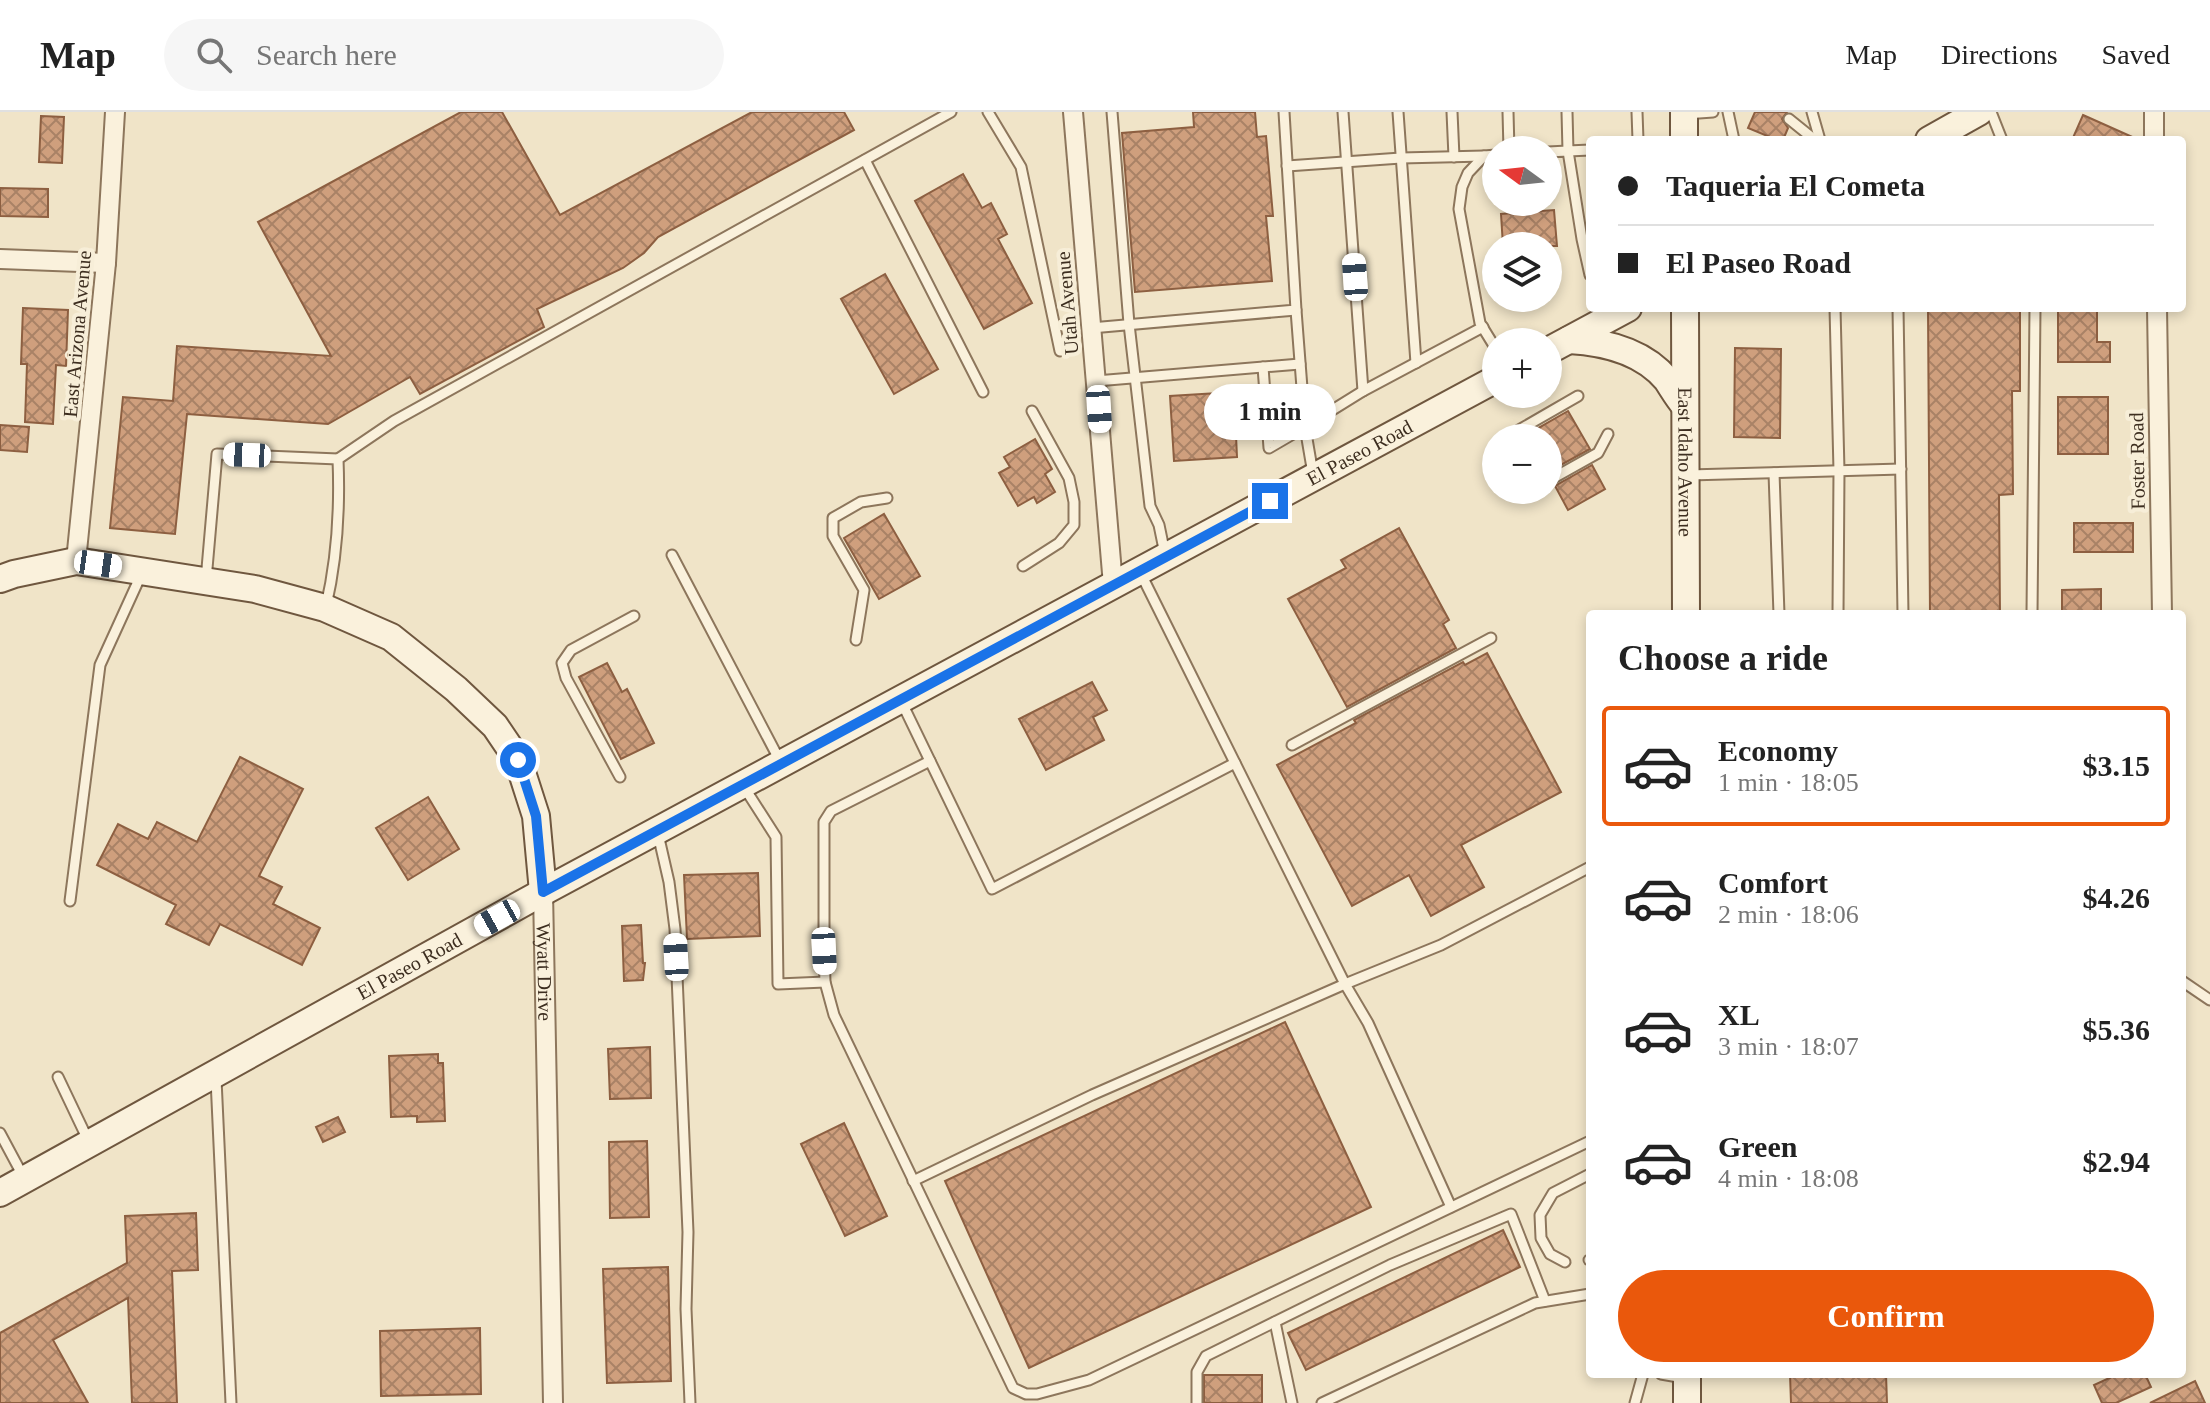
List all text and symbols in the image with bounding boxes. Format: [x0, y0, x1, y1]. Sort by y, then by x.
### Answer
search box [164, 19, 724, 91]
icon: search [192, 33, 236, 77]
text: Map [40, 34, 116, 76]
text: Search here [256, 38, 397, 71]
text: Map [1846, 39, 1897, 70]
text: Directions [1941, 39, 2058, 70]
text: Saved [2102, 39, 2170, 70]
north arrow [1482, 136, 1562, 216]
map controls [1482, 136, 1562, 504]
text: Taqueria El Cometa [1666, 169, 1925, 202]
button: layers [1482, 232, 1562, 312]
text: El Paseo Road [1666, 246, 1851, 279]
street label: East Arizona Avenue [59, 250, 95, 418]
street label: Utah Avenue [1052, 250, 1082, 356]
car [1341, 252, 1369, 302]
button: + [1482, 328, 1562, 408]
car [1085, 384, 1113, 434]
callout: 1 min [1204, 385, 1336, 441]
street label: East Idaho Avenue [1674, 387, 1697, 537]
text: 1 min [1239, 397, 1301, 426]
street label: Foster Road [2125, 412, 2149, 510]
street label: El Paseo Road [1303, 415, 1416, 490]
button: − [1482, 424, 1562, 504]
car [223, 442, 271, 468]
route end [1252, 483, 1288, 519]
car [73, 549, 123, 579]
text: Choose a ride [1618, 638, 1828, 678]
icon: car [1622, 730, 1694, 802]
text: Economy [1718, 734, 1838, 767]
route start [500, 742, 536, 778]
text: $3.15 [2083, 749, 2150, 782]
text: 1 min · 18:05 [1718, 768, 1859, 797]
icon: car [1622, 862, 1694, 934]
text: Comfort [1718, 866, 1828, 899]
text: $4.26 [2083, 881, 2150, 914]
car [470, 896, 524, 940]
text: 2 min · 18:06 [1718, 900, 1859, 929]
street label: Wyatt Drive [532, 923, 557, 1021]
car [811, 926, 837, 976]
street label: El Paseo Road [353, 928, 466, 1004]
car [663, 932, 689, 982]
icon: car [1622, 994, 1694, 1066]
text: XL [1718, 998, 1760, 1031]
text: $5.36 [2083, 1013, 2150, 1046]
text: 3 min · 18:07 [1718, 1032, 1859, 1061]
icon: car [1622, 1126, 1694, 1198]
text: Green [1718, 1130, 1797, 1163]
text: $2.94 [2083, 1145, 2150, 1178]
text: 4 min · 18:08 [1718, 1164, 1859, 1193]
button: Confirm [1618, 1270, 2154, 1362]

